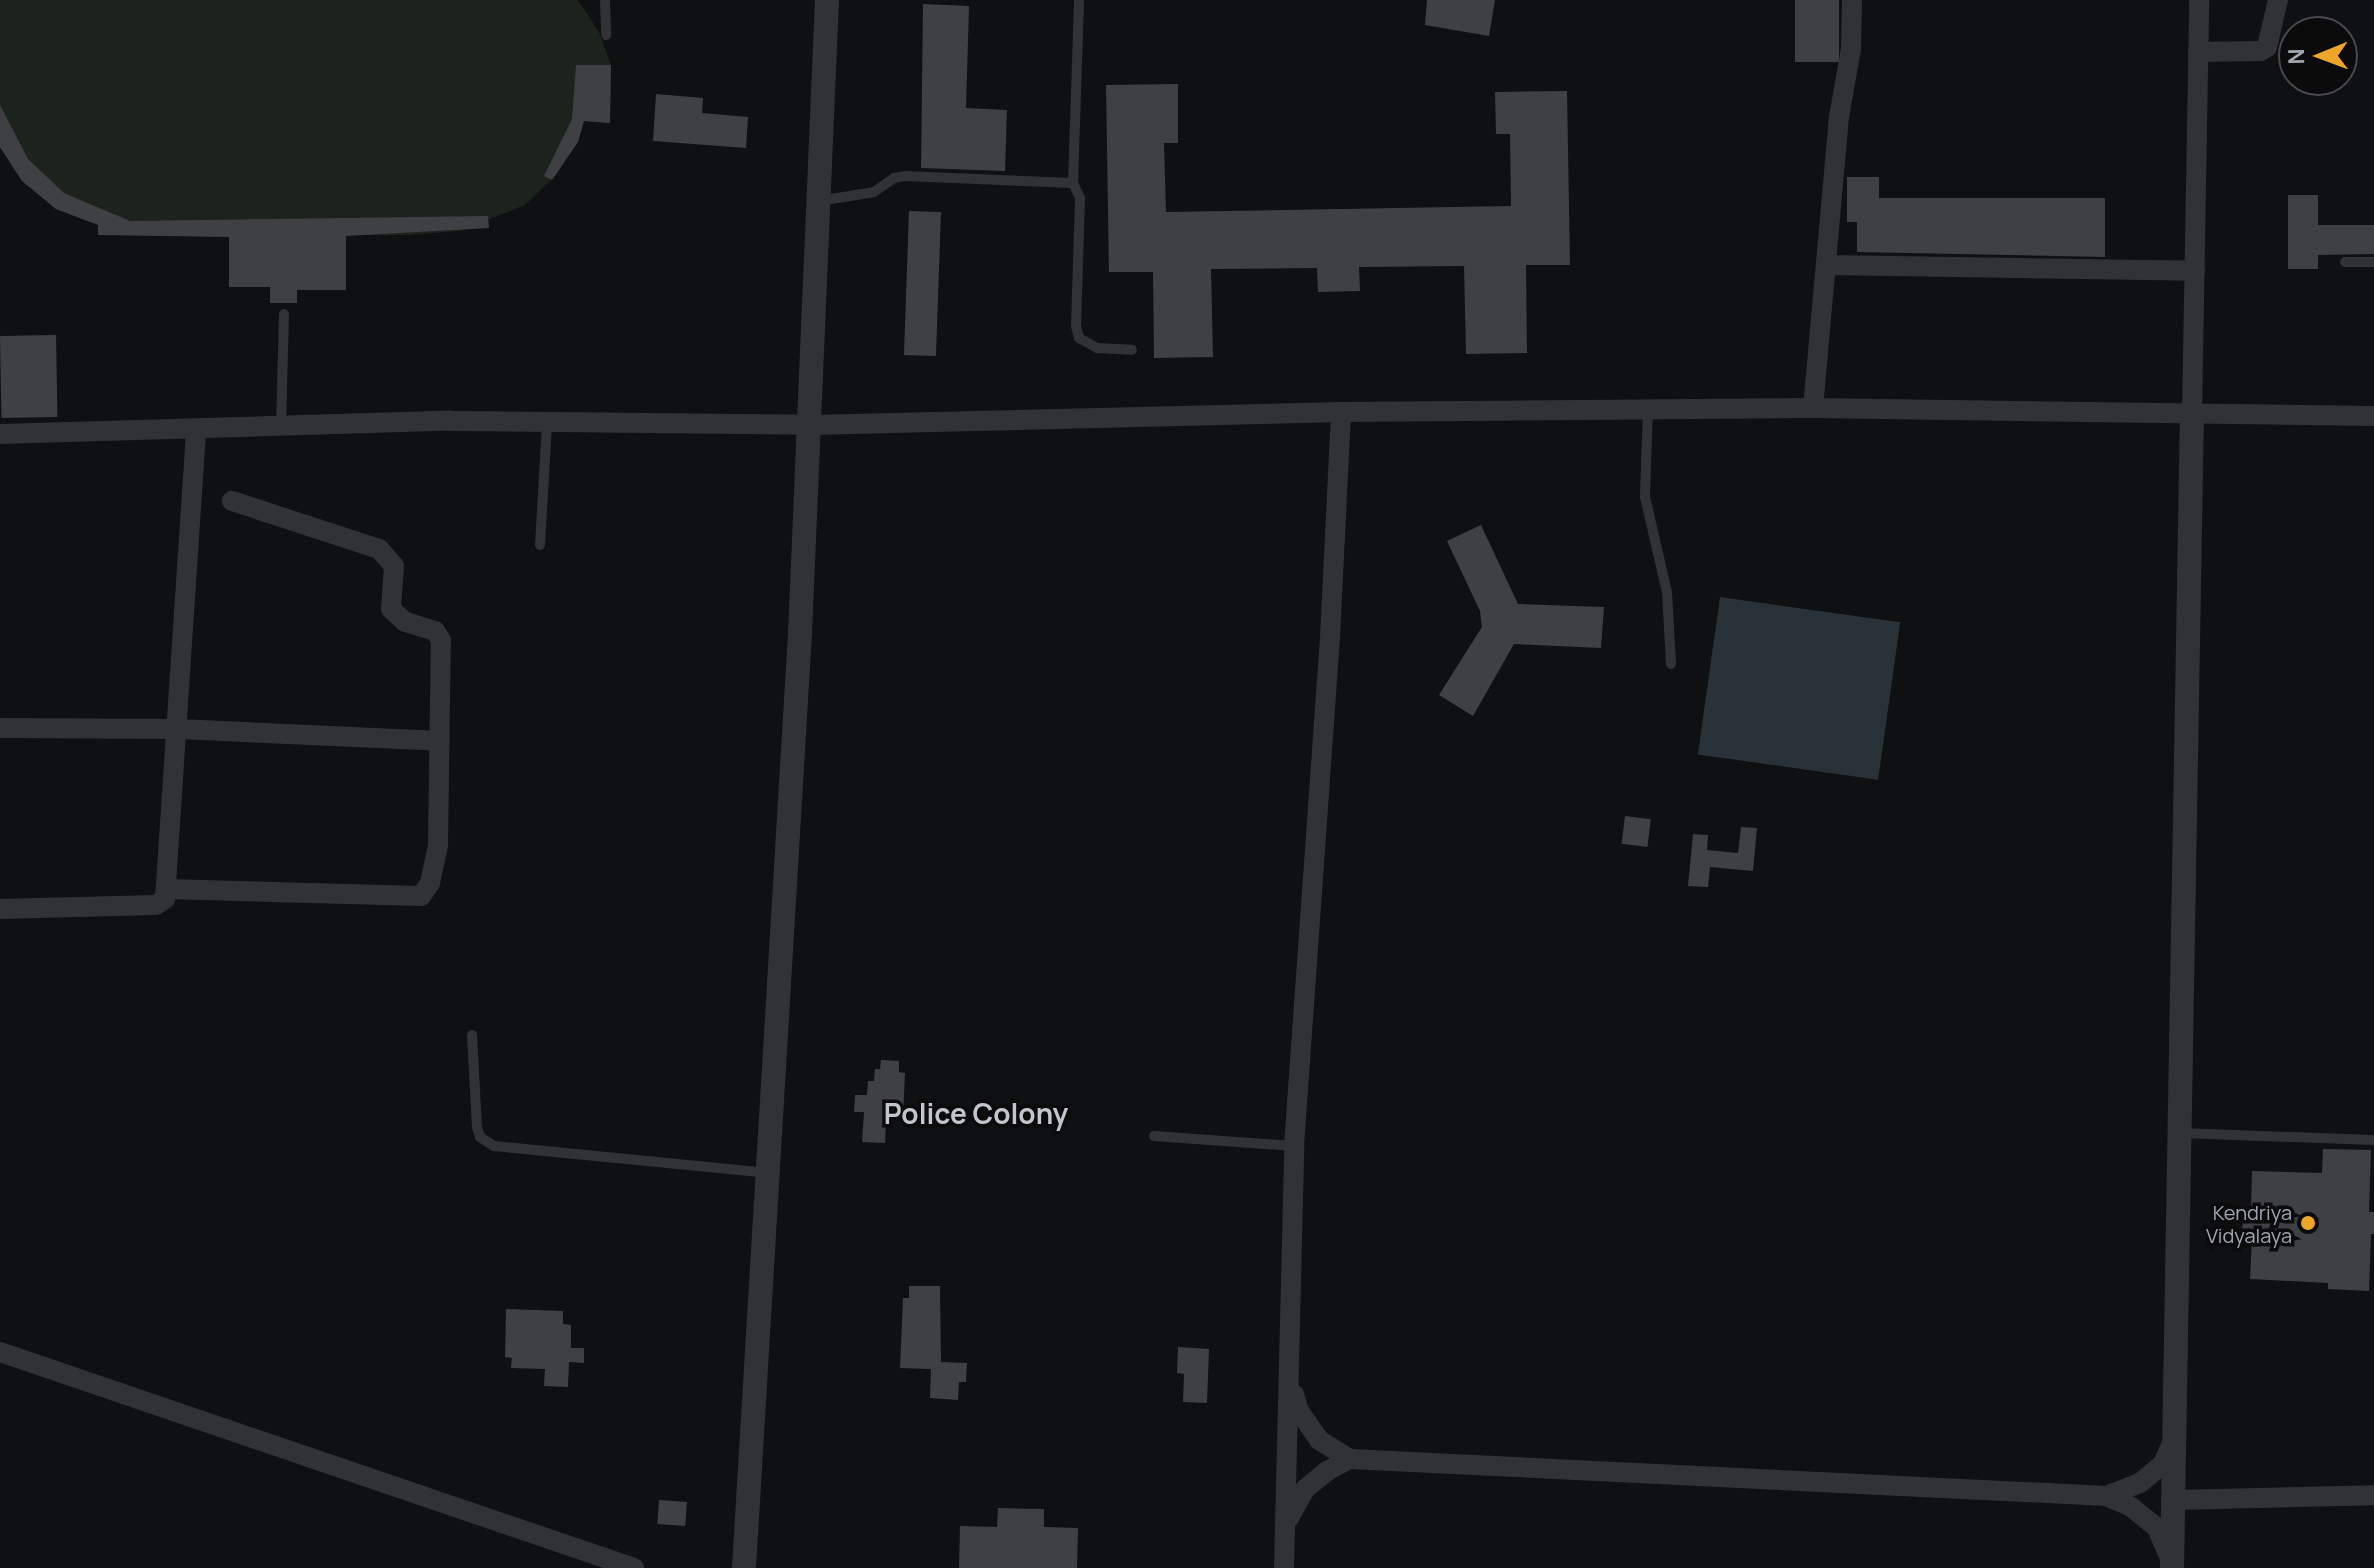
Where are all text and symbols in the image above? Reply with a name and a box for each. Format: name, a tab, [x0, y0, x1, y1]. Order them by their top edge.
north arrow	[2278, 16, 2358, 96]
text: N	[2281, 48, 2311, 65]
district label: Police Colony	[884, 1096, 1068, 1130]
place label: Kendriya Vidyalaya	[2206, 1200, 2292, 1247]
marker: Kendriya Vidyalaya	[2299, 1214, 2317, 1232]

